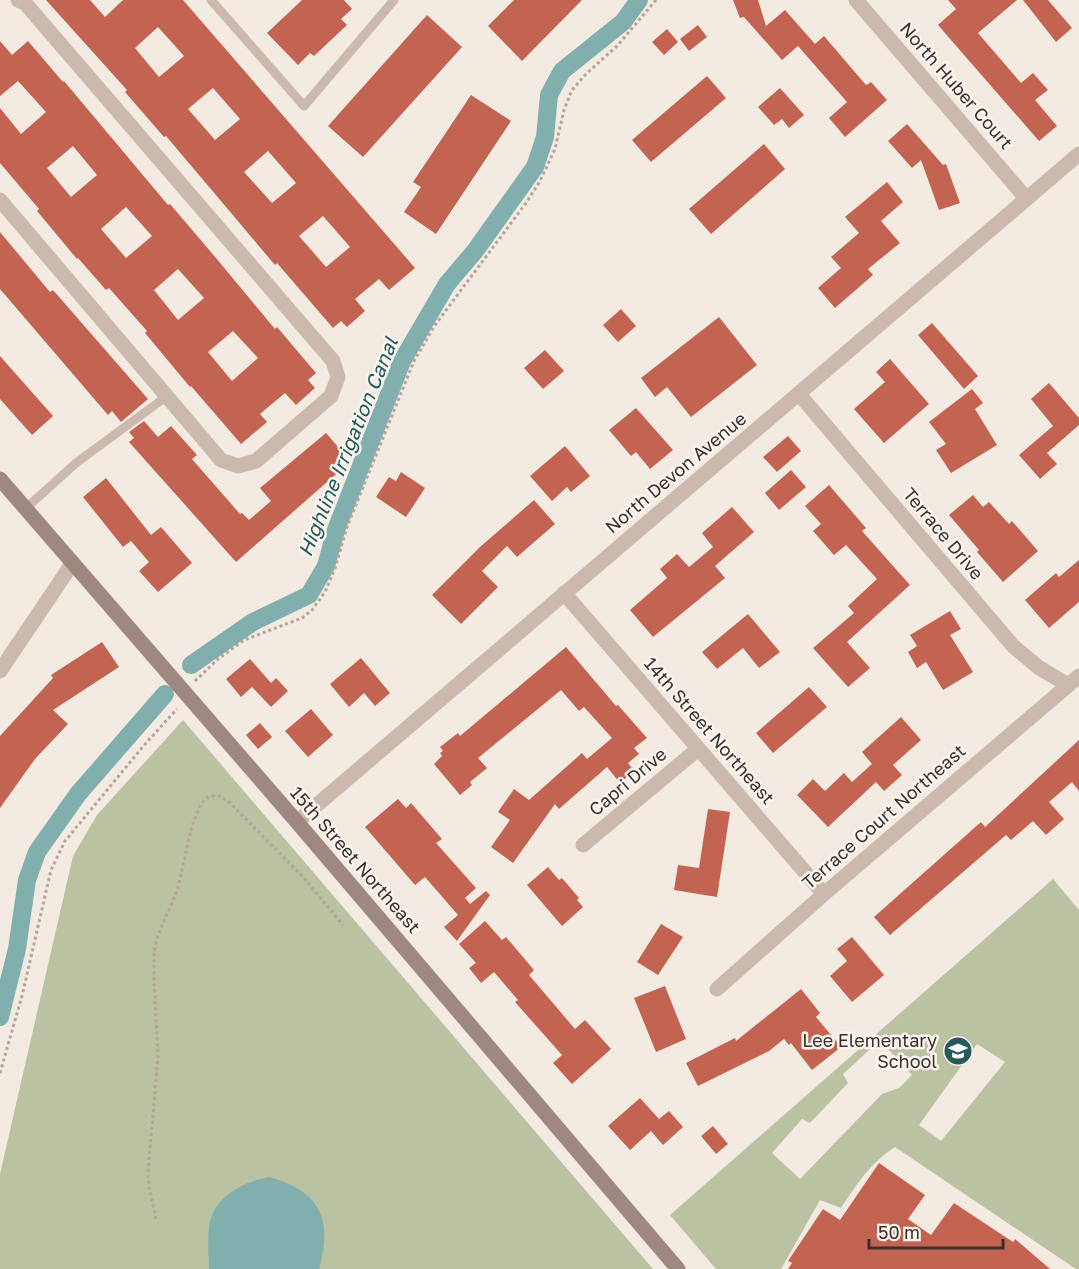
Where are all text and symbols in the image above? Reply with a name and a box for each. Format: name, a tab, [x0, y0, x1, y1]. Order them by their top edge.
street label: North Huber Court	[896, 17, 1018, 153]
water label: Highline Irrigation Canal	[292, 333, 403, 560]
street label: North Devon Avenue	[601, 407, 750, 538]
street label: Terrace Drive	[899, 483, 989, 584]
street label: 14th Street Northeast	[640, 652, 780, 808]
street label: Terrace Court Northeast	[797, 739, 970, 893]
street label: Capri Drive	[584, 742, 671, 820]
street label: 15th Street Northeast	[286, 781, 425, 937]
place label: Lee Elementary School	[802, 1029, 937, 1072]
school or university icon: Lee Elementary School	[942, 1035, 974, 1067]
scale bar	[869, 1212, 1002, 1250]
text: 50 m	[878, 1221, 920, 1243]

